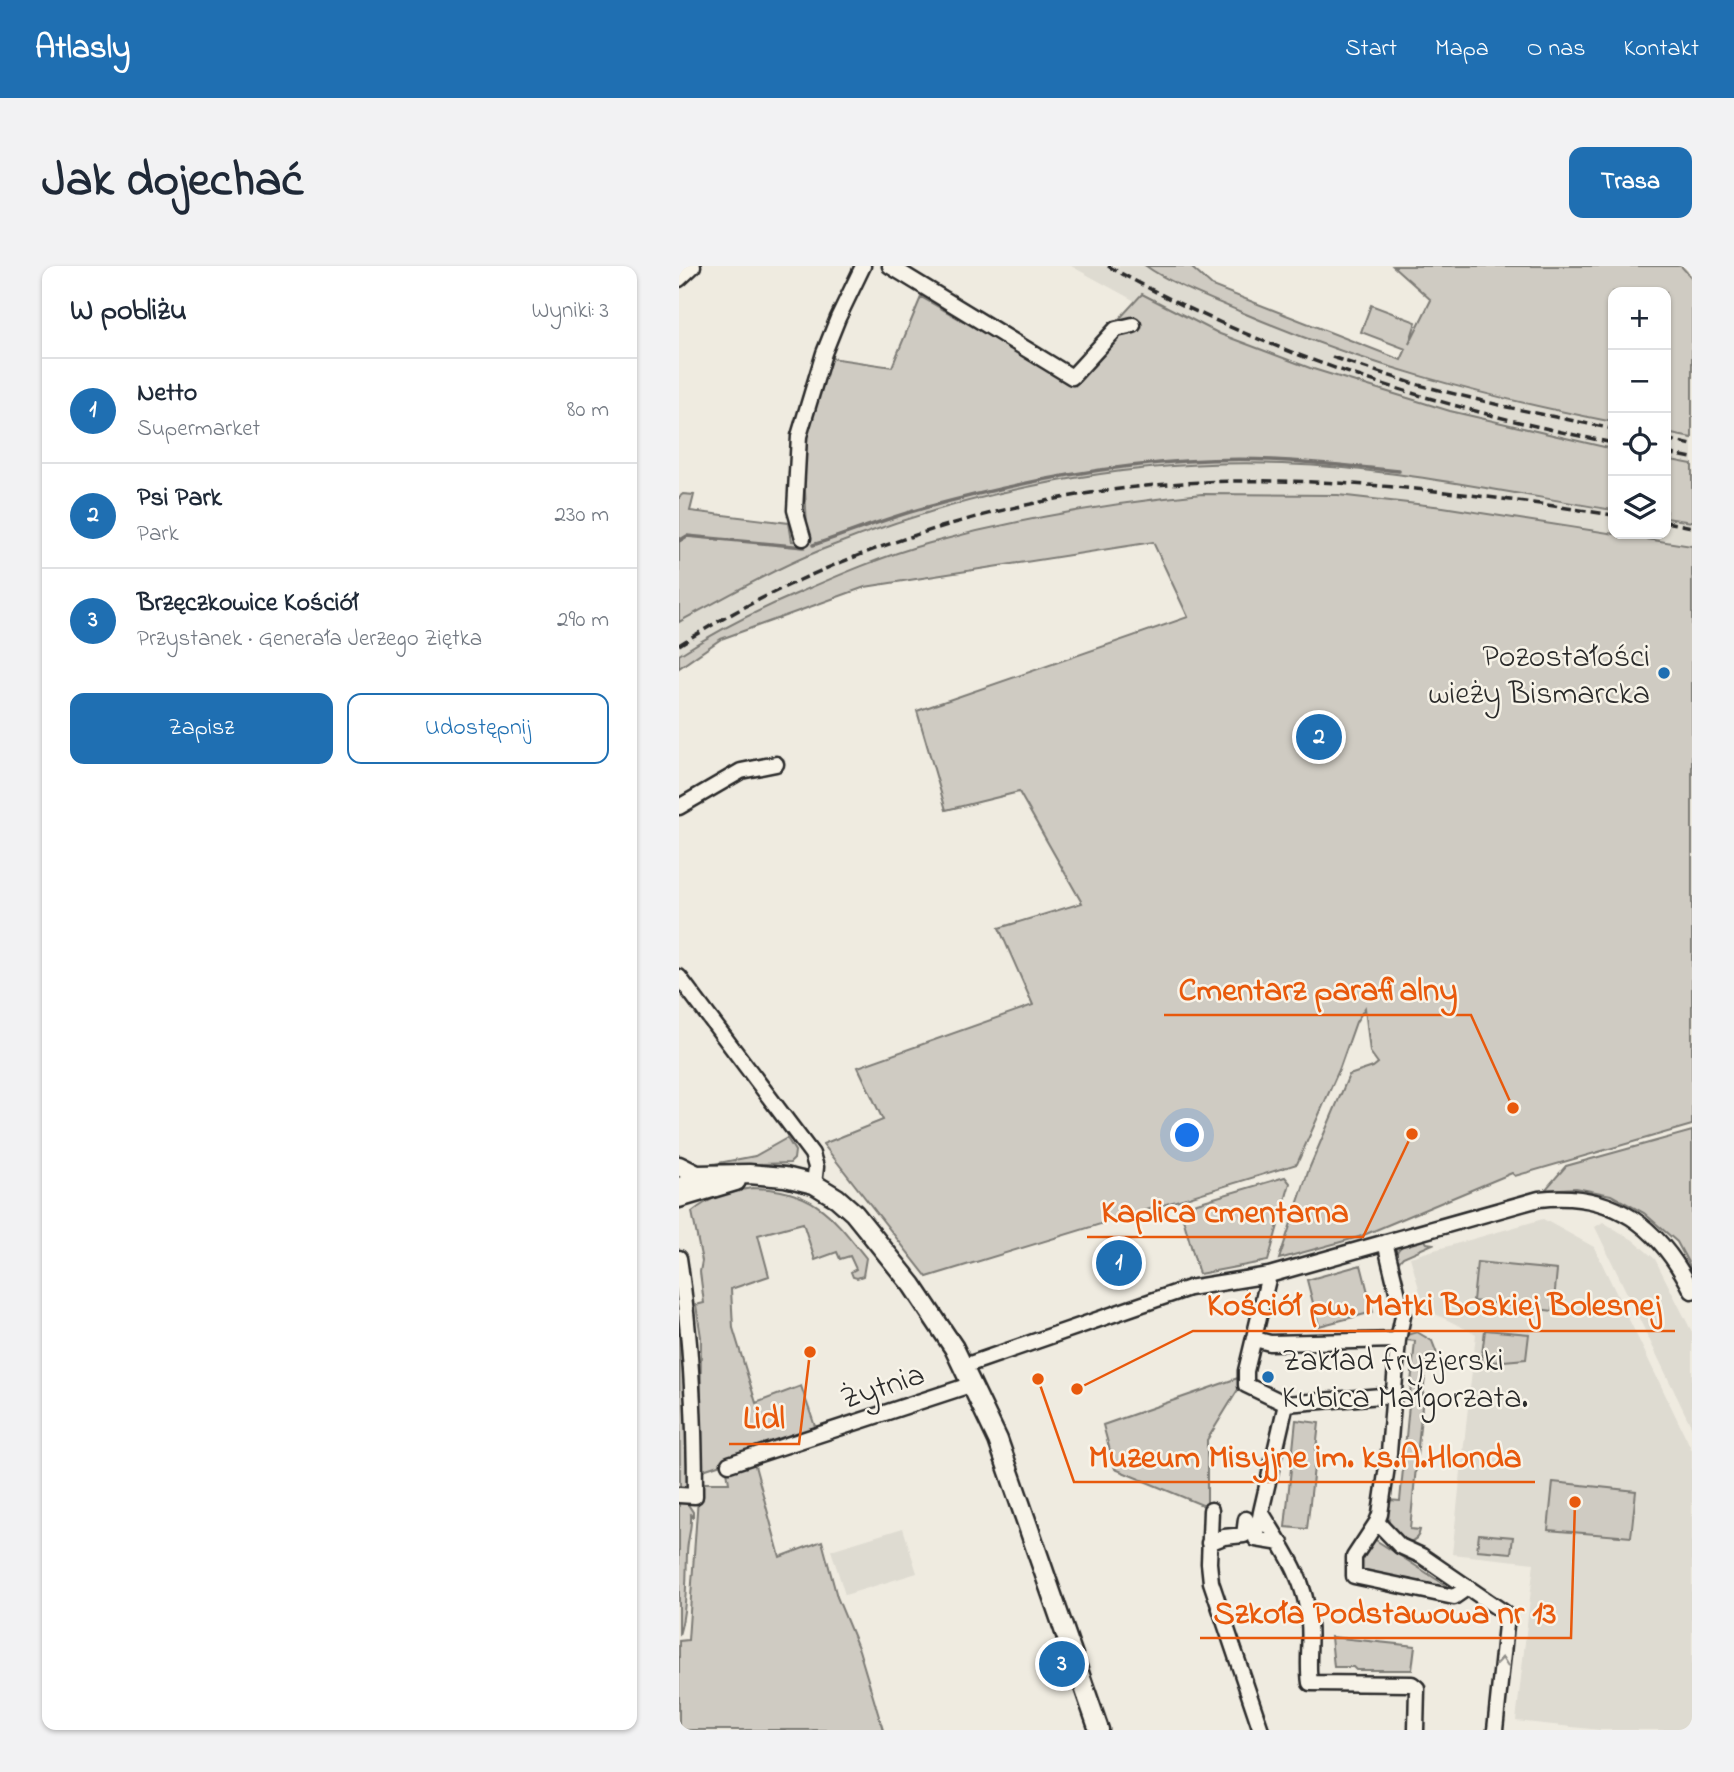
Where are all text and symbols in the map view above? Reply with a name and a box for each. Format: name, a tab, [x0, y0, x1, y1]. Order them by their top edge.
text: Atlasly	[35, 25, 130, 73]
text: Start	[1345, 32, 1397, 67]
text: Mapa	[1435, 32, 1489, 67]
text: O nas	[1527, 32, 1585, 67]
text: Kontakt	[1623, 32, 1699, 67]
text: Jak dojechać	[42, 146, 303, 218]
button: Trasa	[1569, 147, 1692, 218]
map controls	[1608, 287, 1671, 539]
button: +	[1608, 287, 1671, 350]
text: W pobliżu	[70, 290, 187, 334]
text: Wyniki: 3	[531, 295, 609, 328]
button: −	[1608, 350, 1671, 413]
text: Netto	[137, 375, 197, 413]
text: 1	[89, 394, 97, 427]
text: 80 m	[567, 394, 609, 427]
text: Supermarket	[137, 413, 260, 446]
button: locate	[1608, 413, 1671, 476]
button: layers	[1608, 476, 1671, 539]
text: Psi Park	[137, 480, 222, 518]
text: 2	[87, 499, 99, 532]
text: 230 m	[555, 499, 609, 532]
text: Park	[137, 518, 179, 551]
text: Brzęczkowice Kościół	[137, 585, 358, 623]
text: 3	[88, 604, 98, 637]
text: 290 m	[557, 604, 609, 637]
text: Przystanek · Generała Jerzego Ziętka	[137, 623, 482, 656]
place label: Pozostałości wieży Bismarcka	[1429, 635, 1650, 719]
marker: Pozostałości wieży Bismarcka	[1656, 665, 1672, 681]
button: Zapisz	[70, 693, 333, 764]
button: Udostępnij	[347, 693, 609, 764]
pin: 2	[1296, 711, 1342, 763]
callout: Cmentarz parafialny	[1164, 961, 1471, 1015]
text: Cmentarz parafialny	[1178, 968, 1458, 1017]
your location	[1170, 1118, 1204, 1152]
callout: Kaplica cmentarna	[1087, 1183, 1363, 1237]
text: Kaplica cmentarna	[1101, 1190, 1349, 1238]
pin: 1	[1096, 1237, 1142, 1289]
callout: Kościół pw. Matki Boskiej Bolesnej	[1193, 1277, 1675, 1331]
text: Kościół pw. Matki Boskiej Bolesnej	[1207, 1283, 1662, 1331]
place label: Zakład fryzjerski Kubica Małgorzata.	[1282, 1339, 1528, 1423]
street label: Żytnia	[835, 1353, 931, 1424]
marker: Zakład fryzjerski Kubica Małgorzata.	[1260, 1369, 1276, 1385]
callout: Lidl	[729, 1390, 799, 1444]
text: Lidl	[743, 1396, 785, 1444]
callout: Muzeum Misyjne im. ks.A.Hlonda	[1074, 1428, 1535, 1482]
text: Muzeum Misyjne im. ks.A.Hlonda	[1088, 1435, 1522, 1484]
callout: Szkoła Podstawowa nr 13	[1200, 1584, 1571, 1638]
text: Szkoła Podstawowa nr 13	[1214, 1591, 1556, 1639]
pin: 3	[1039, 1638, 1085, 1690]
one-way arrow	[1494, 1656, 1509, 1667]

